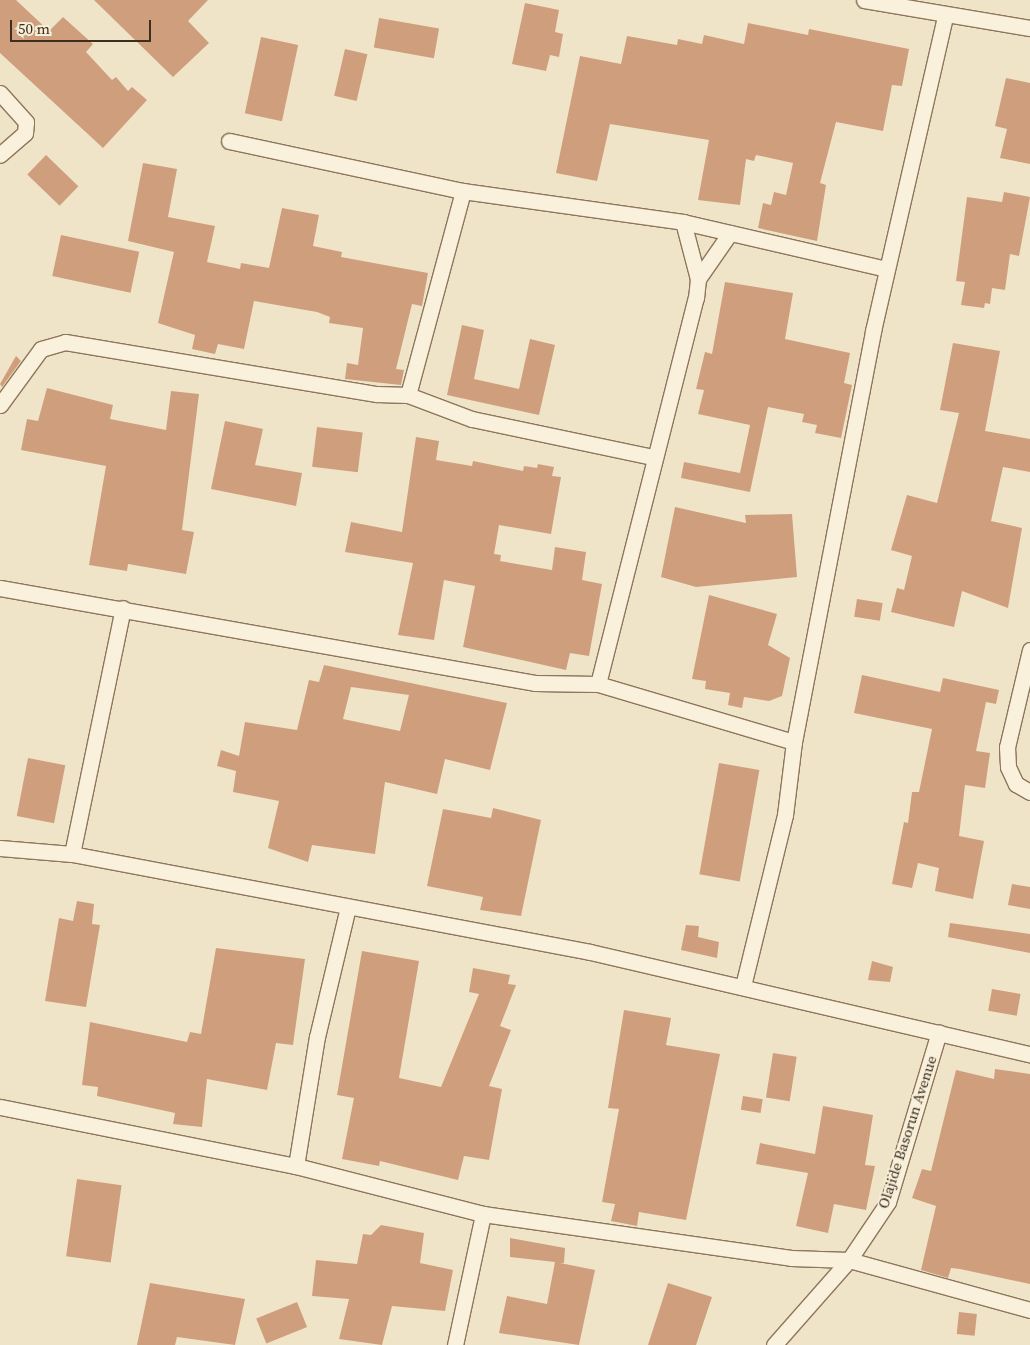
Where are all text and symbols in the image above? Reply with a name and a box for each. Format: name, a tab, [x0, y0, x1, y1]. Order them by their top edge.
scale bar	[12, 10, 154, 42]
text: 50 m	[18, 18, 50, 39]
street label: Olajide Basorun Avenue	[874, 1053, 940, 1211]

